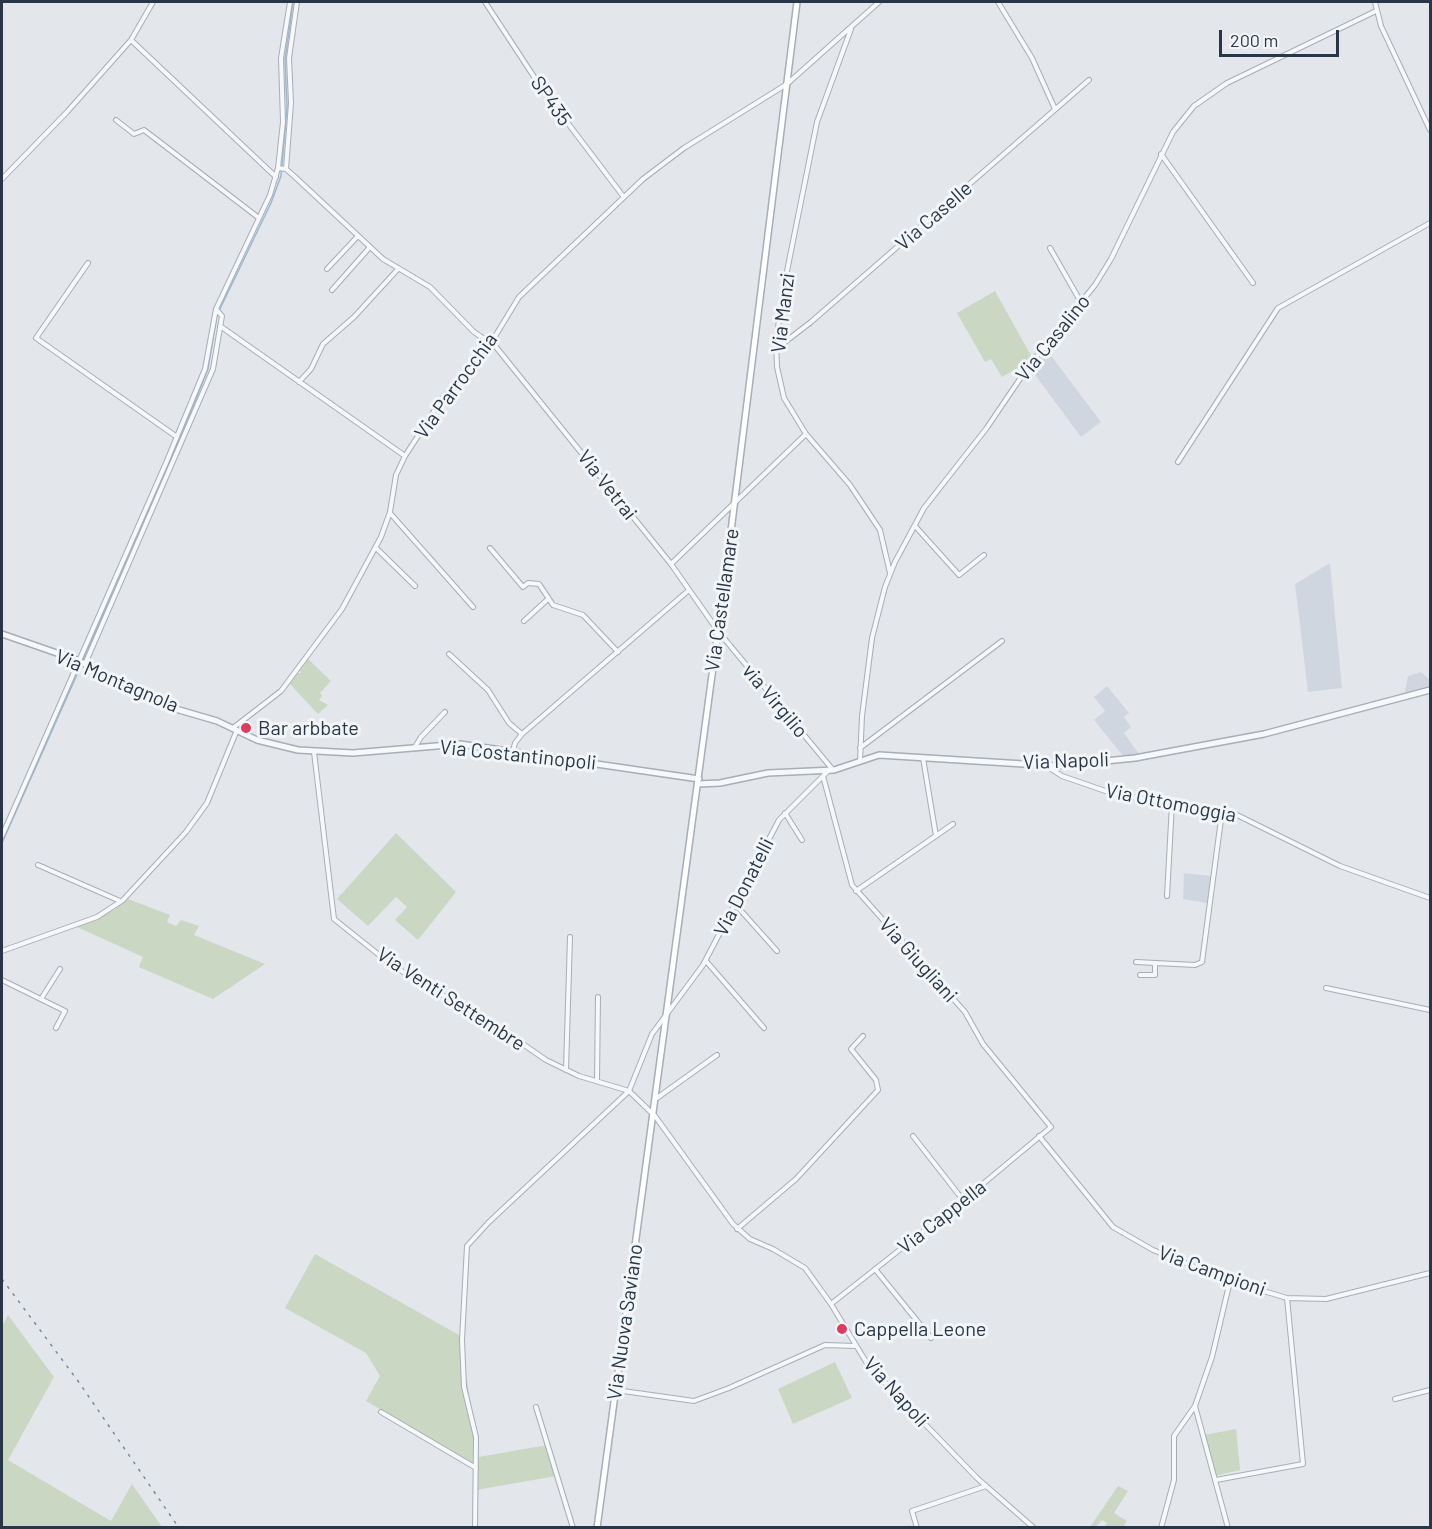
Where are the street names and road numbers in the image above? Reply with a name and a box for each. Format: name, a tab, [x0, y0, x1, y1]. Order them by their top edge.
street label: SP435	[525, 72, 577, 130]
street label: Via Caselle	[891, 176, 977, 256]
street label: Via Manzi	[766, 272, 800, 354]
street label: Via Casalino	[1011, 290, 1095, 386]
street label: Via Parrocchia	[409, 328, 503, 444]
street label: Via Vetrai	[572, 445, 642, 525]
street label: Via Castellamare	[700, 527, 744, 673]
street label: Via Montagnola	[52, 644, 182, 718]
street label: via Virgilio	[737, 659, 813, 743]
street label: Via Costantinopoli	[438, 735, 598, 775]
street label: Via Napoli	[1022, 748, 1110, 774]
street label: Via Ottomoggia	[1104, 779, 1238, 827]
street label: Via Donatelli	[709, 834, 779, 940]
street label: Via Giugliani	[874, 913, 962, 1007]
street label: Via Venti Settembre	[372, 942, 530, 1056]
street label: Via Cappella	[893, 1175, 991, 1259]
street label: Via Campioni	[1155, 1240, 1269, 1302]
street label: Via Nuova Saviano	[602, 1242, 648, 1402]
street label: Via Napoli	[858, 1352, 934, 1432]

